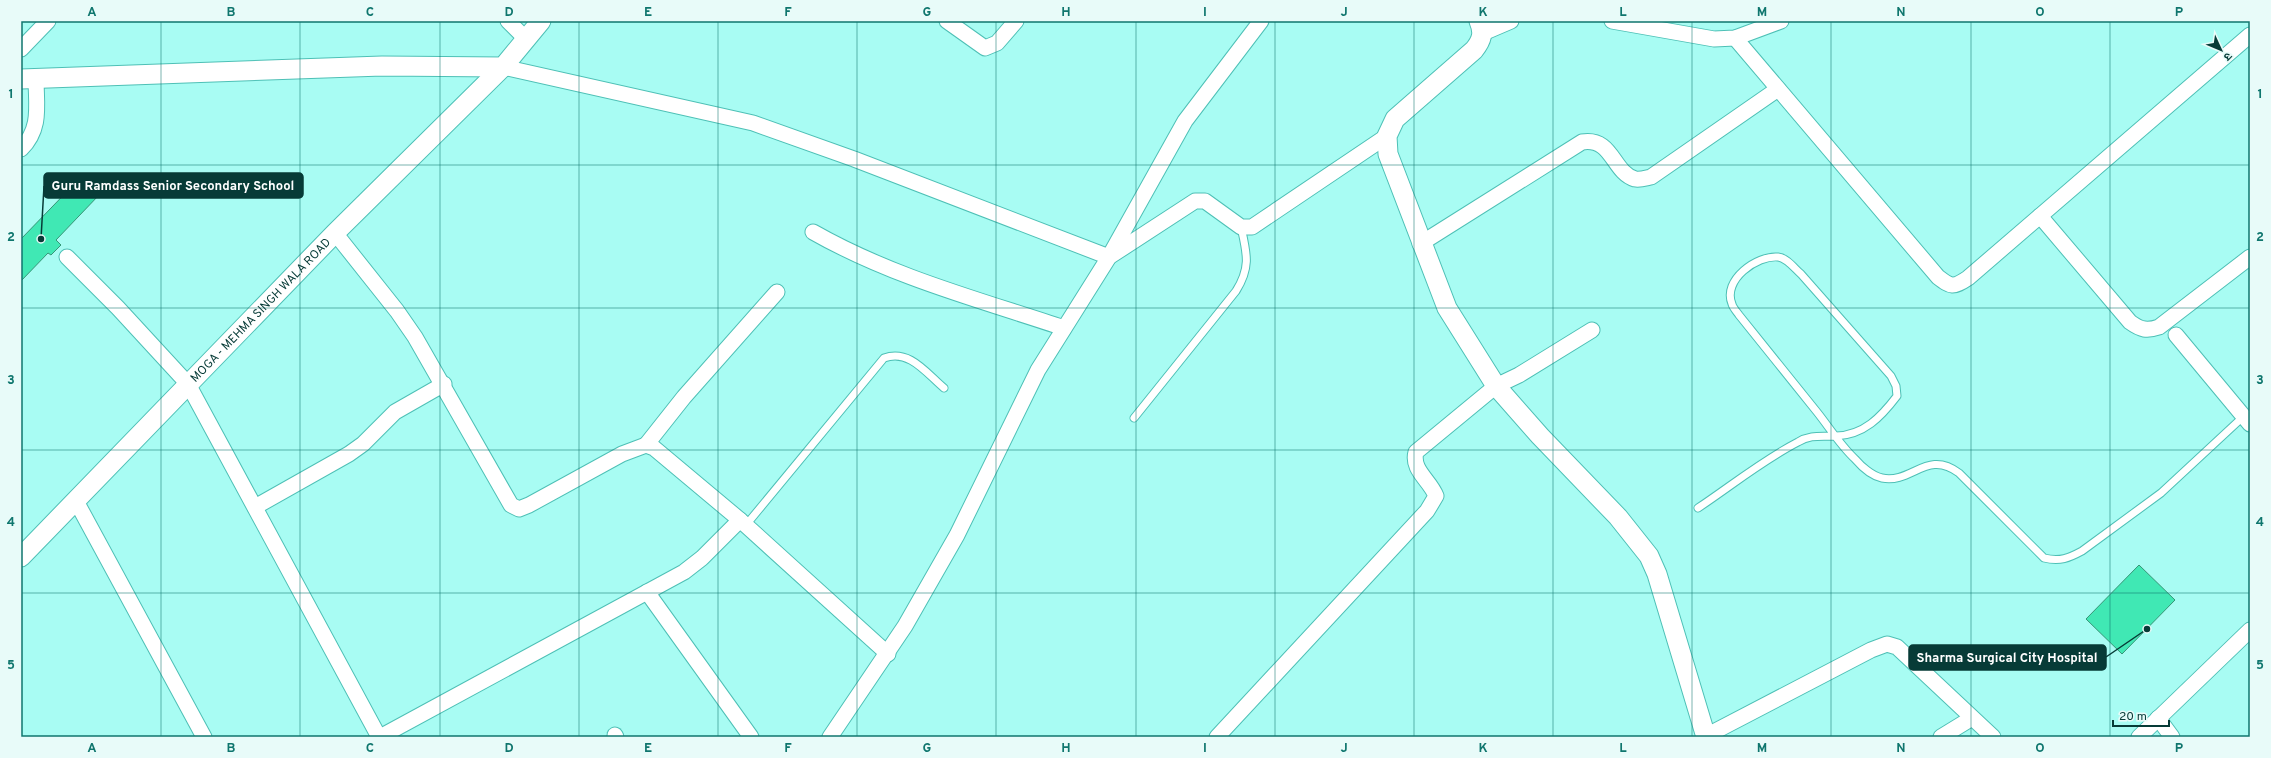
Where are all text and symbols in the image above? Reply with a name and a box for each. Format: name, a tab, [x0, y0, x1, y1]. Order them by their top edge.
text: A	[87, 5, 97, 21]
text: B	[227, 5, 236, 21]
text: C	[366, 5, 374, 21]
text: D	[504, 5, 514, 21]
text: E	[644, 5, 652, 21]
text: F	[784, 5, 792, 21]
text: G	[923, 5, 932, 21]
text: H	[1061, 5, 1071, 21]
text: I	[1203, 5, 1207, 21]
text: J	[1340, 5, 1348, 21]
text: K	[1478, 5, 1488, 21]
text: L	[1619, 5, 1627, 21]
text: M	[1757, 5, 1767, 21]
text: N	[1896, 5, 1906, 21]
text: O	[2035, 5, 2045, 21]
text: P	[2175, 5, 2184, 21]
north arrow	[2201, 30, 2241, 70]
text: उ	[2220, 49, 2235, 64]
text: 1	[8, 87, 14, 103]
text: 1	[2257, 87, 2263, 103]
callout: Guru Ramdass Senior Secondary School	[44, 173, 303, 198]
text: Guru Ramdass Senior Secondary School	[52, 179, 294, 195]
text: 2	[7, 230, 15, 246]
text: 2	[2256, 230, 2264, 246]
street label: MOGA - MEHMA SINGH WALA ROAD	[187, 235, 335, 386]
text: 3	[7, 373, 15, 389]
text: 3	[2256, 373, 2264, 389]
text: 4	[7, 515, 15, 531]
text: 4	[2256, 515, 2264, 531]
callout: Sharma Surgical City Hospital	[1909, 645, 2106, 670]
text: Sharma Surgical City Hospital	[1916, 651, 2098, 667]
text: 5	[7, 658, 15, 674]
text: 5	[2256, 658, 2264, 674]
scale bar	[2113, 702, 2169, 728]
text: 20 m	[2119, 709, 2147, 725]
text: A	[87, 741, 97, 757]
text: B	[227, 741, 236, 757]
text: C	[366, 741, 374, 757]
text: D	[504, 741, 514, 757]
text: E	[644, 741, 652, 757]
text: F	[784, 741, 792, 757]
text: G	[923, 741, 932, 757]
text: H	[1061, 741, 1071, 757]
text: I	[1203, 741, 1207, 757]
text: J	[1340, 741, 1348, 757]
text: K	[1478, 741, 1488, 757]
text: L	[1619, 741, 1627, 757]
text: M	[1757, 741, 1767, 757]
text: N	[1896, 741, 1906, 757]
text: O	[2035, 741, 2045, 757]
text: P	[2175, 741, 2184, 757]

